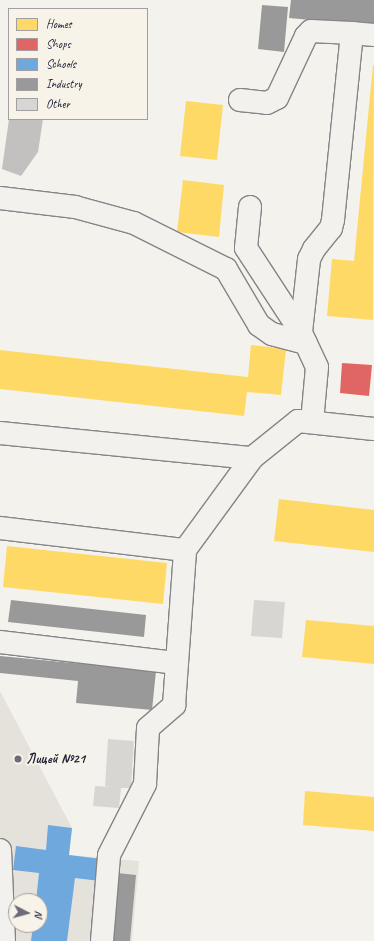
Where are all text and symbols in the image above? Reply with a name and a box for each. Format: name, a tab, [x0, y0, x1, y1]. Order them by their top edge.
legend	[8, 8, 148, 120]
text: Homes	[46, 16, 72, 32]
text: Shops	[46, 36, 71, 52]
text: Schools	[46, 56, 76, 72]
text: Industry	[46, 76, 82, 92]
text: Other	[46, 96, 70, 112]
place label: Лицей №21	[26, 751, 85, 767]
marker: Лицей №21	[13, 754, 23, 764]
north arrow	[8, 893, 48, 933]
text: N	[32, 910, 46, 918]

